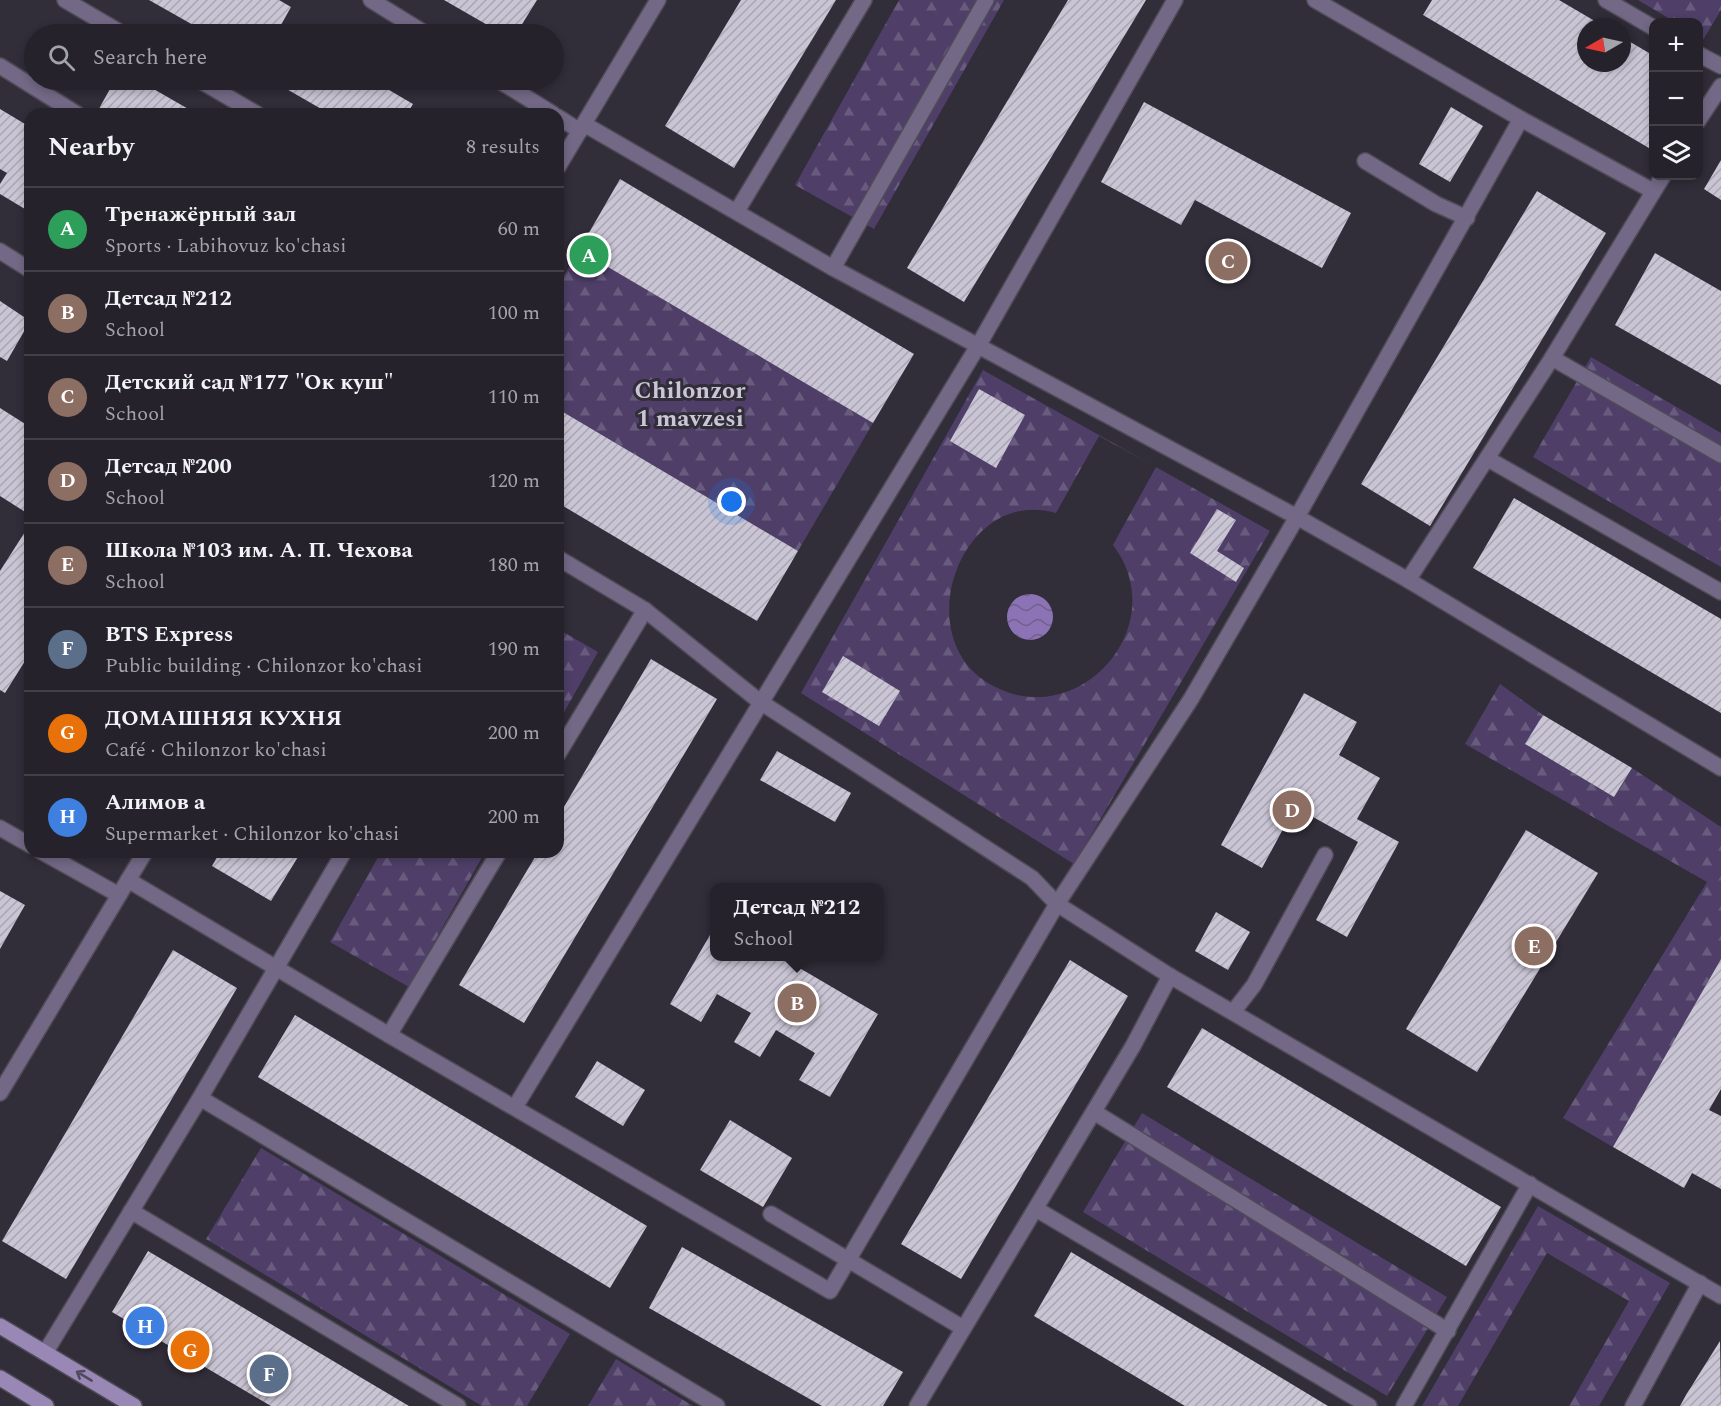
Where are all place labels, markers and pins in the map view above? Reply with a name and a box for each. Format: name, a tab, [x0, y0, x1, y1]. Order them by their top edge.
pin: A	[570, 232, 608, 278]
pin: C	[1208, 238, 1248, 284]
pin: D	[1272, 788, 1312, 832]
pin: E	[1514, 924, 1553, 968]
pin: B	[778, 980, 816, 1026]
pin: H	[126, 1304, 164, 1348]
pin: G	[170, 1328, 210, 1372]
pin: F	[250, 1352, 288, 1396]

